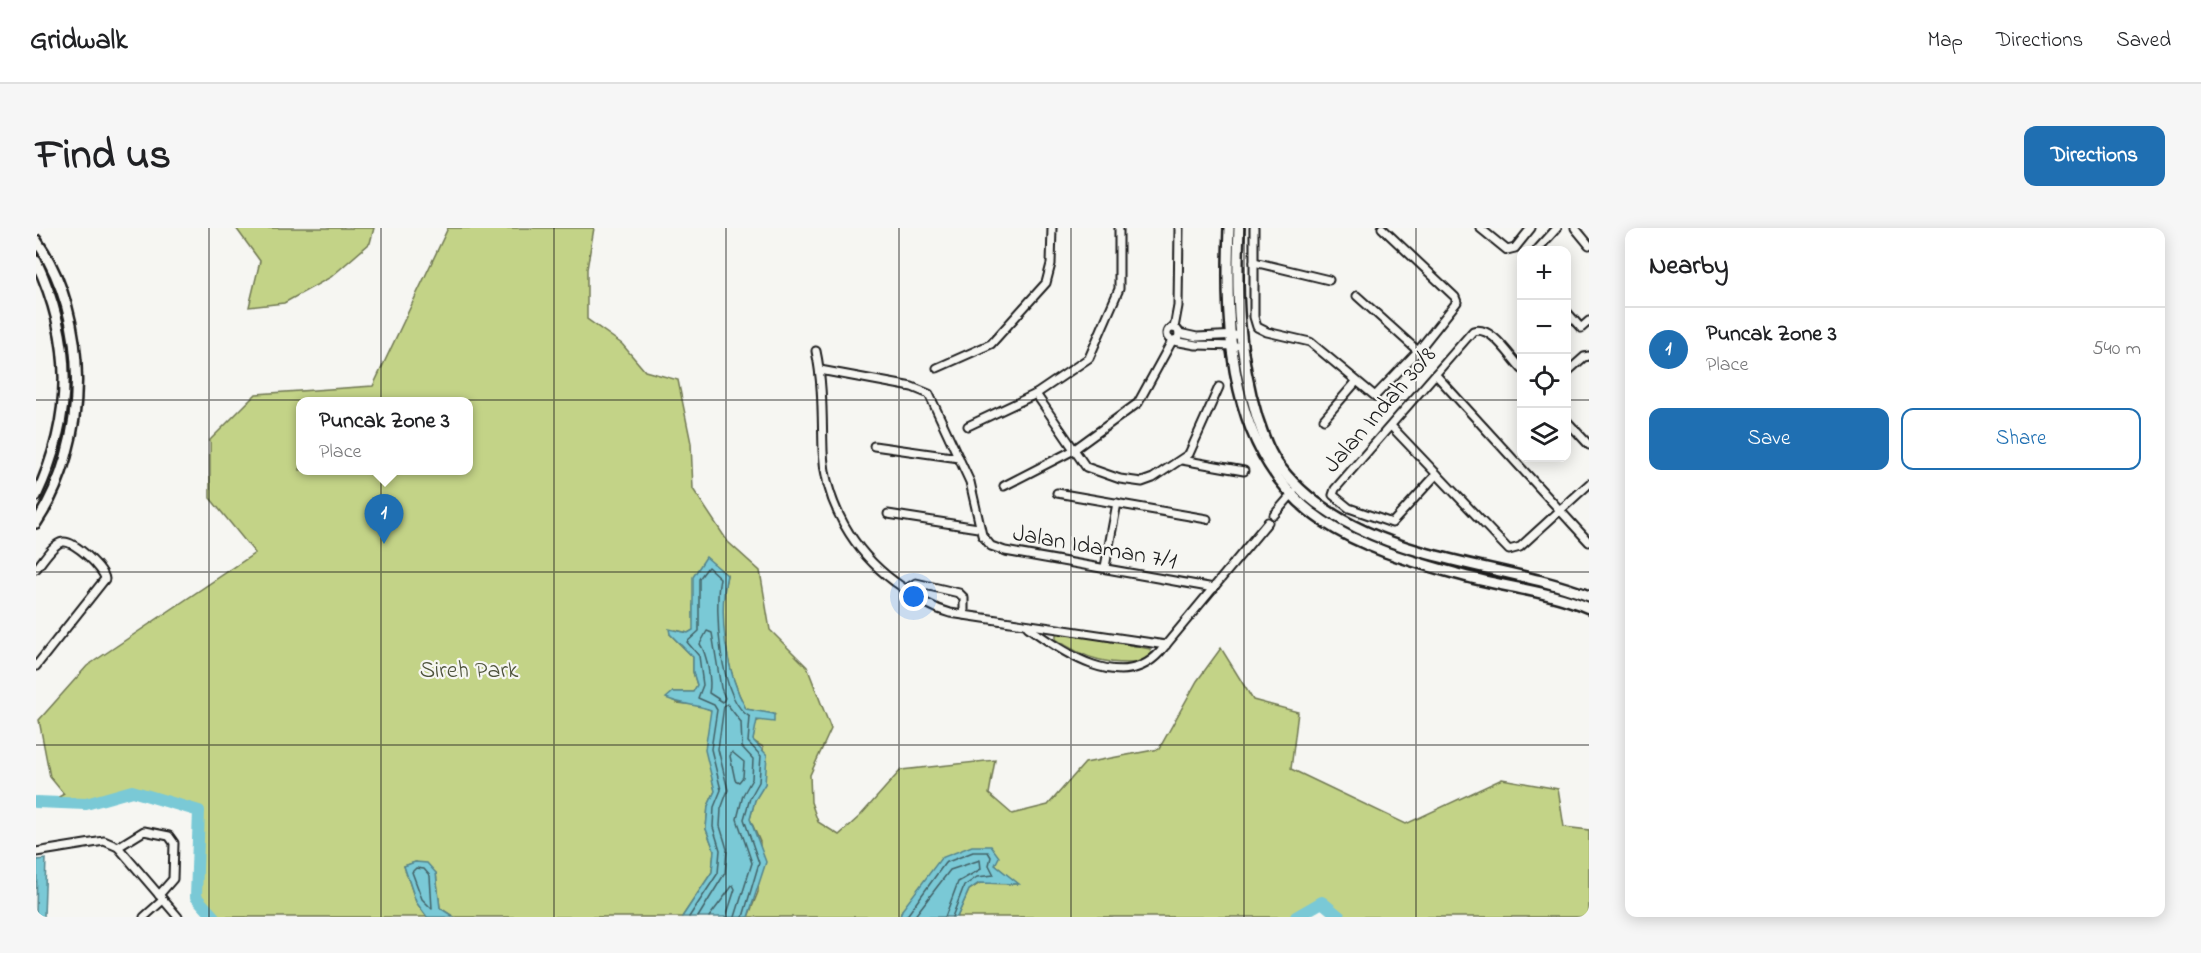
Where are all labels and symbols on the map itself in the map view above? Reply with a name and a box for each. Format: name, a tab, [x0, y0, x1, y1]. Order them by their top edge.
street label: Jalan Indah 30/8	[1316, 340, 1446, 482]
pin: 1	[364, 494, 404, 544]
street label: Jalan Idaman 7/1	[1010, 517, 1180, 580]
your location	[899, 582, 928, 611]
park label: Sireh Park	[420, 654, 519, 689]

